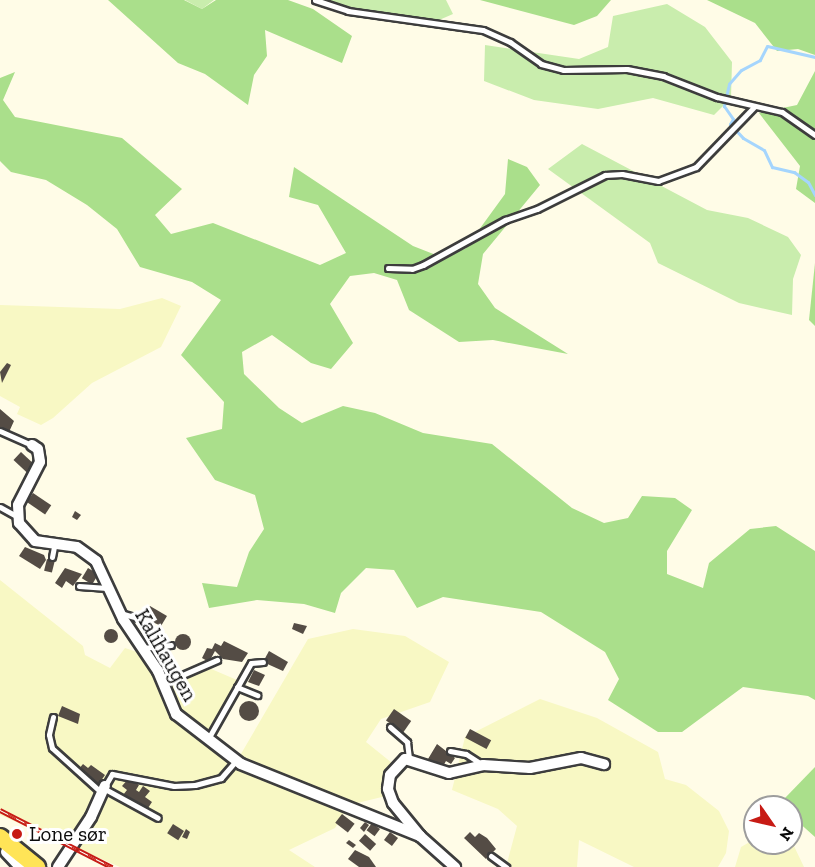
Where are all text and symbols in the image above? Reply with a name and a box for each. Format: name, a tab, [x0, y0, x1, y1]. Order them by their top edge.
street label: Kalihaugen	[130, 604, 202, 706]
north arrow	[743, 795, 803, 855]
place label: Lone sør	[29, 821, 107, 847]
text: N	[775, 824, 798, 845]
marker: Lone sør	[10, 827, 24, 841]

